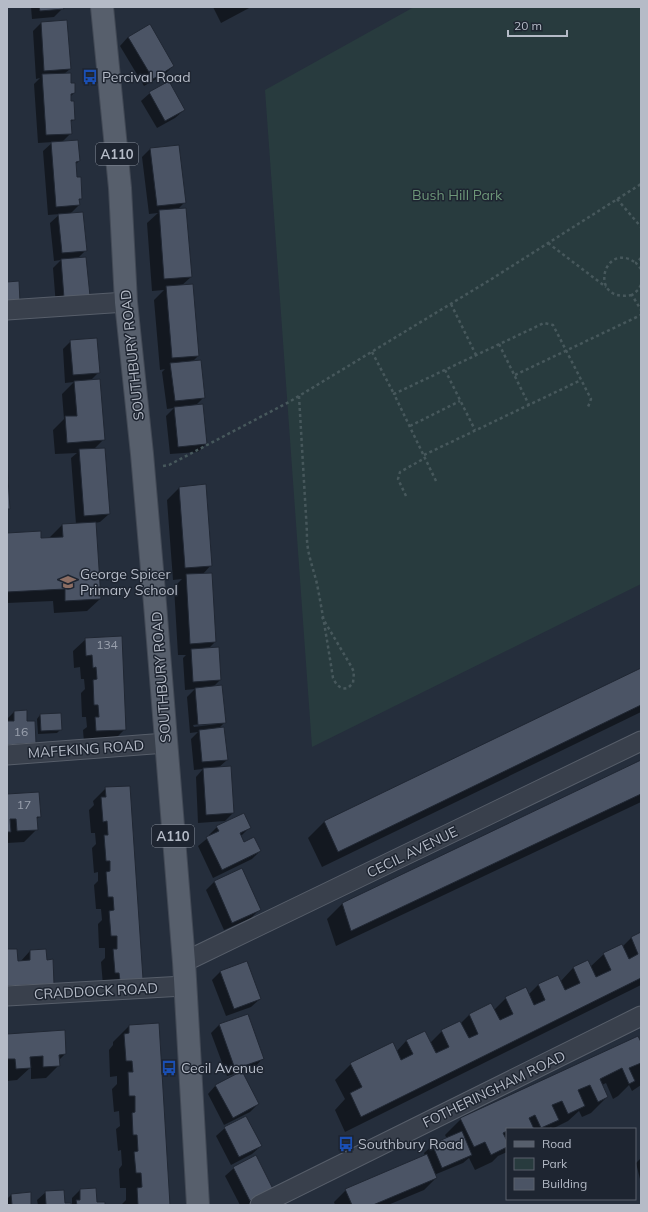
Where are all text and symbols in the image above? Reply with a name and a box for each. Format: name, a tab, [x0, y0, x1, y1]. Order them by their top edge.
scale bar	[508, 12, 567, 38]
text: 20 m	[514, 18, 542, 33]
bus stop icon: Percival Road	[81, 68, 99, 86]
place label: Percival Road	[102, 68, 191, 86]
road number: A110	[96, 143, 138, 165]
park label: Bush Hill Park	[412, 186, 503, 204]
street label: SOUTHBURY ROAD	[116, 289, 148, 421]
place label: George Spicer Primary School	[80, 565, 178, 599]
school or university icon: George Spicer Primary School	[59, 573, 77, 591]
street label: SOUTHBURY ROAD	[147, 611, 175, 743]
house number: 134	[96, 637, 118, 652]
house number: 16	[14, 724, 28, 739]
street label: MAFEKING ROAD	[27, 736, 145, 762]
house number: 17	[17, 797, 31, 812]
street label: CECIL AVENUE	[364, 822, 460, 882]
road number: A110	[152, 825, 194, 847]
street label: CRADDOCK ROAD	[33, 979, 159, 1003]
street label: FOTHERINGHAM ROAD	[420, 1047, 568, 1131]
bus stop icon: Cecil Avenue	[160, 1059, 178, 1077]
place label: Cecil Avenue	[181, 1059, 264, 1077]
legend	[506, 1128, 636, 1200]
bus stop icon: Southbury Road	[337, 1135, 355, 1153]
place label: Southbury Road	[358, 1135, 463, 1153]
text: Road	[542, 1136, 571, 1151]
text: Park	[542, 1156, 568, 1171]
text: Building	[542, 1176, 587, 1191]

